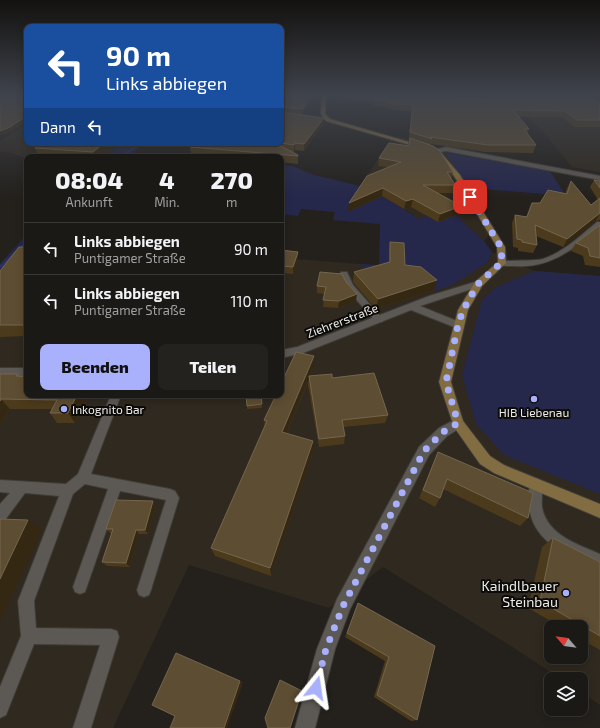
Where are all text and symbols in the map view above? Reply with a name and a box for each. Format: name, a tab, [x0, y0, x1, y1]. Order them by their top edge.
text: 90 m	[106, 38, 171, 72]
icon: left	[40, 40, 92, 92]
text: Links abbiegen	[106, 72, 227, 94]
icon: left	[84, 116, 106, 138]
text: Dann	[40, 118, 76, 136]
text: 08:04	[55, 165, 123, 194]
text: 4	[159, 165, 175, 194]
text: 270	[210, 165, 253, 194]
pin	[453, 180, 487, 214]
icon: arrive	[459, 186, 481, 208]
text: Ankunft	[66, 194, 113, 210]
text: Min.	[154, 194, 179, 210]
text: m	[226, 194, 237, 210]
text: Links abbiegen	[74, 232, 180, 250]
icon: left	[40, 238, 62, 260]
text: 90 m	[234, 240, 268, 258]
text: Puntigamer Straße	[74, 250, 186, 266]
text: Links abbiegen	[74, 284, 180, 302]
icon: left	[40, 290, 62, 312]
text: 110 m	[231, 292, 268, 310]
street label: Ziehrerstraße	[304, 300, 380, 340]
text: Puntigamer Straße	[74, 302, 186, 318]
button: Beenden	[40, 344, 150, 390]
button: Teilen	[158, 344, 268, 390]
marker: HIB Liebenau	[529, 394, 539, 404]
place label: Inkognito Bar	[72, 402, 145, 416]
marker: Inkognito Bar	[59, 404, 69, 414]
place label: HIB Liebenau	[499, 405, 569, 419]
place label: Kaindlbauer Steinbau	[481, 577, 558, 610]
marker: Kaindlbauer Steinbau	[561, 588, 571, 598]
north arrow	[544, 620, 588, 664]
map controls	[544, 620, 588, 716]
position arrow	[295, 667, 337, 709]
button: layers	[544, 672, 588, 716]

